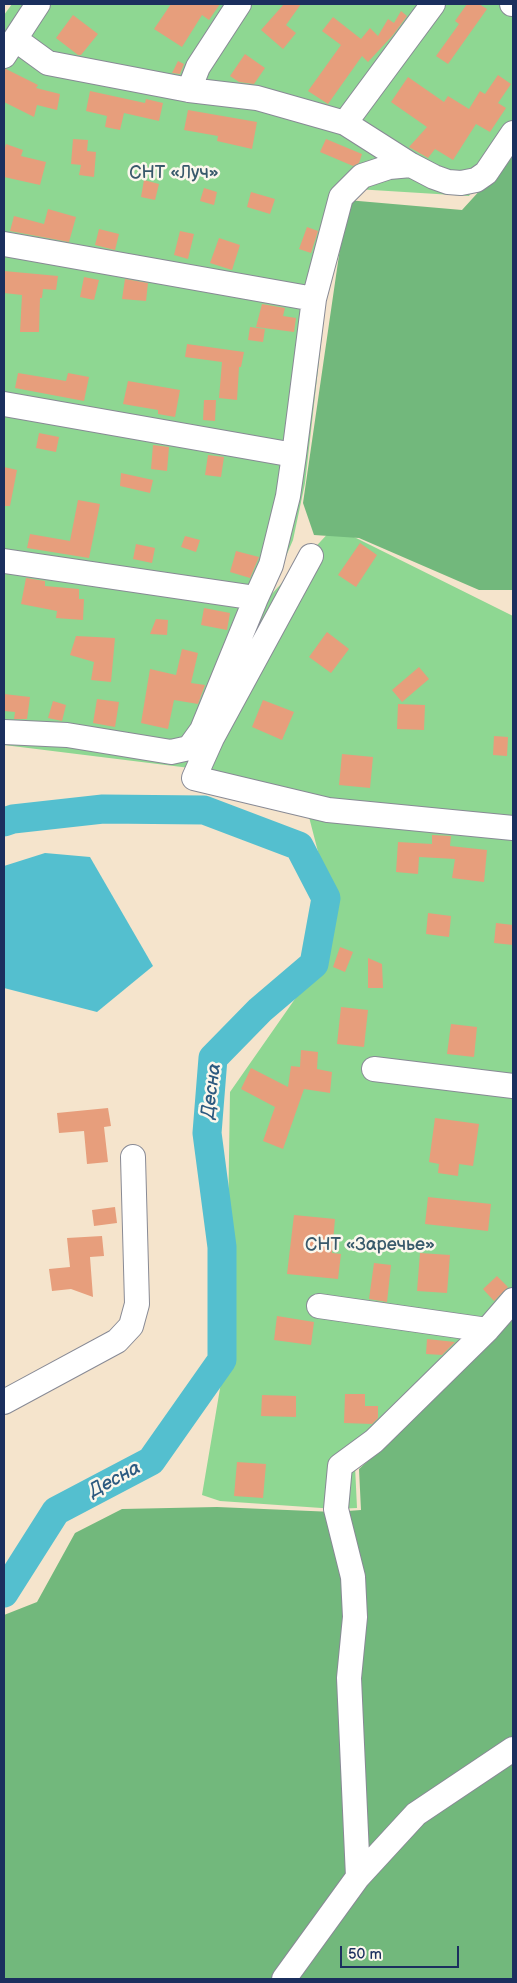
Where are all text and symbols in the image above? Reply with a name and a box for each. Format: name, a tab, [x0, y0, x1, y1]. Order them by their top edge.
park label: СНТ «Луч»	[129, 162, 219, 184]
water label: Десна	[197, 1062, 227, 1120]
park label: СНТ «Заречье»	[305, 1234, 435, 1256]
water label: Десна	[85, 1457, 145, 1503]
scale bar	[342, 1936, 461, 1968]
text: 50 m	[348, 1945, 382, 1964]

